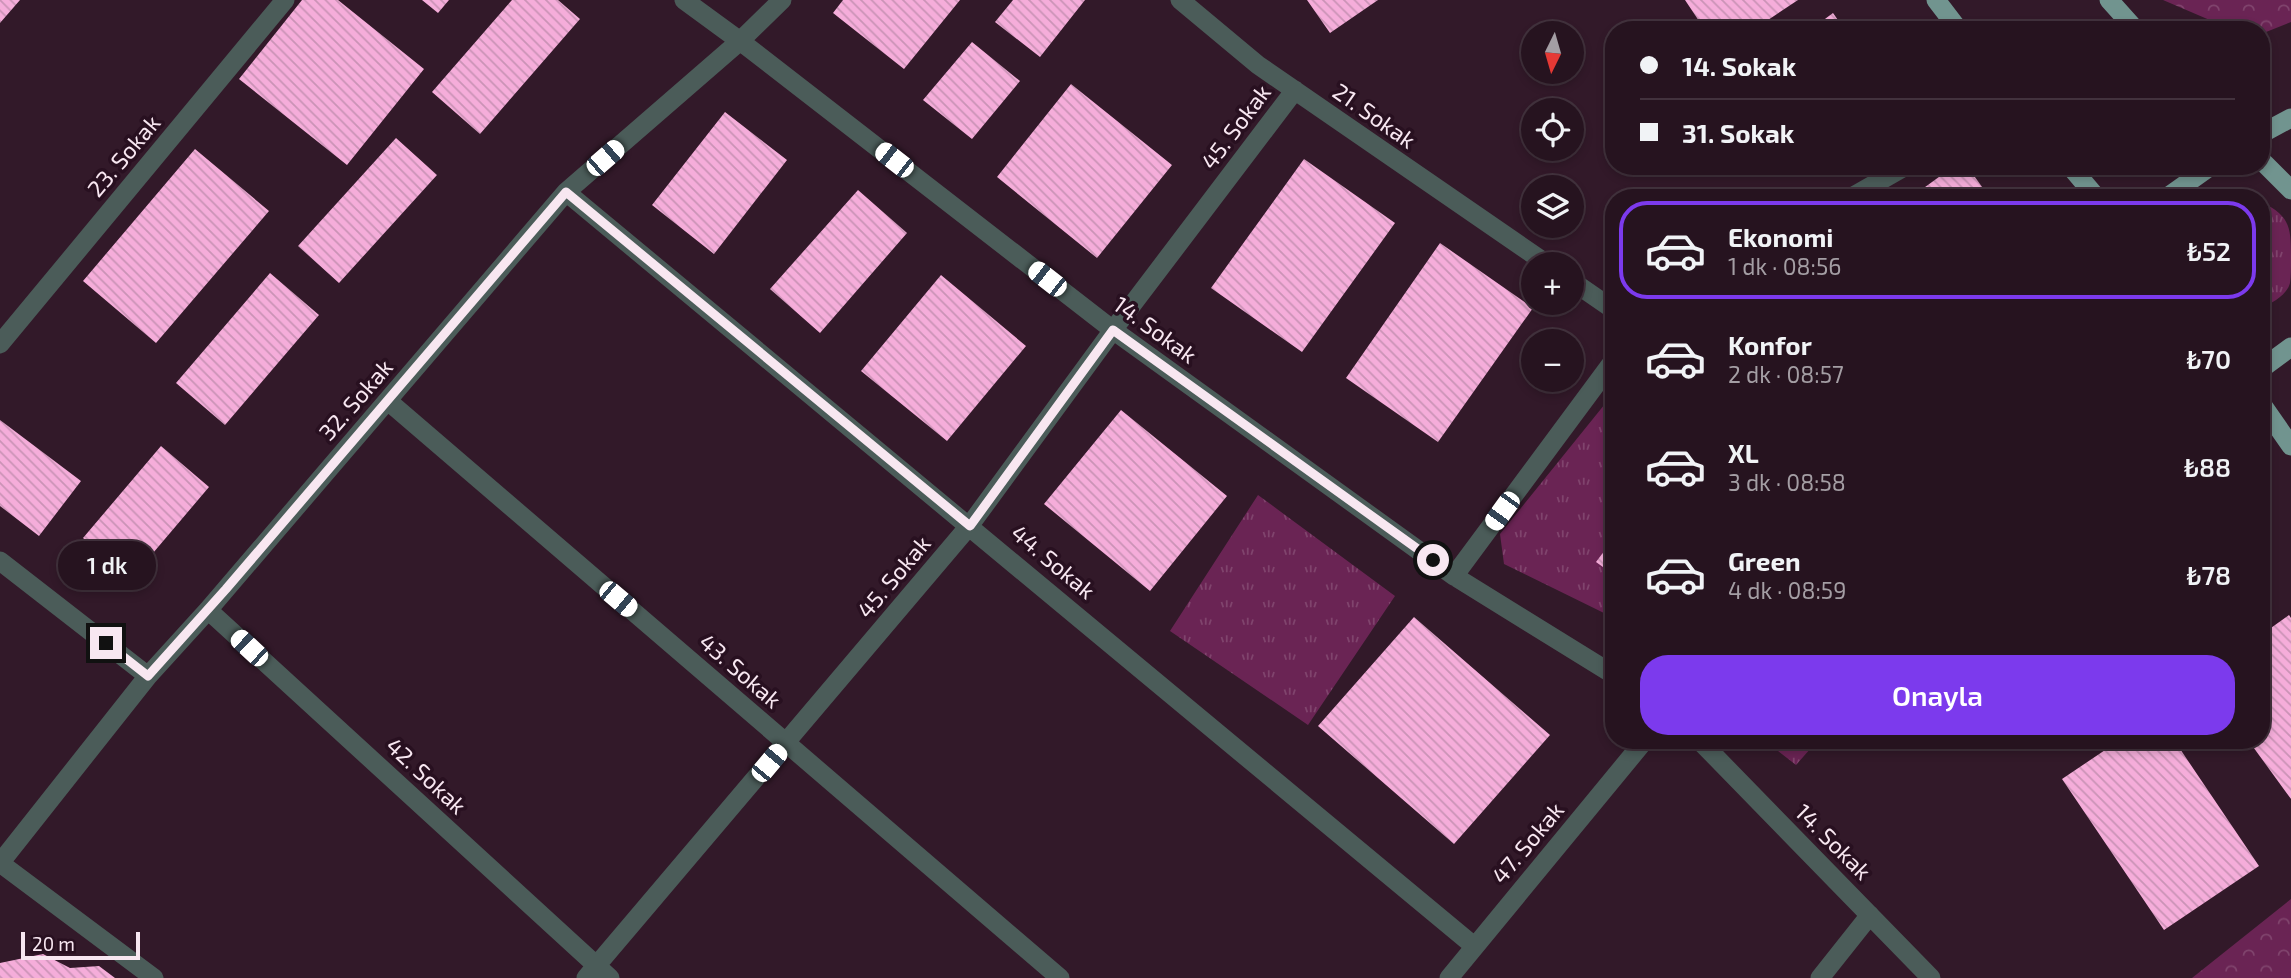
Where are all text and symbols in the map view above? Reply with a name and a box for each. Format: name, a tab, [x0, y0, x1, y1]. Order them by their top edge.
north arrow	[1521, 21, 1584, 84]
map controls	[1521, 21, 1584, 392]
text: 14. Sokak	[1682, 50, 1796, 81]
street label: 21. Sokak	[1328, 77, 1422, 154]
street label: 45. Sokak	[1194, 78, 1276, 174]
button: locate	[1521, 98, 1584, 161]
street label: 23. Sokak	[81, 109, 166, 202]
text: 31. Sokak	[1682, 117, 1794, 148]
car	[583, 136, 628, 180]
car	[871, 139, 918, 181]
button: layers	[1521, 175, 1584, 238]
icon: car	[1644, 219, 1707, 282]
text: Ekonomi	[1728, 221, 1834, 252]
text: ₺52	[2187, 235, 2231, 266]
button: +	[1521, 252, 1584, 315]
text: 1 dk · 08:56	[1728, 252, 1841, 280]
car	[1024, 258, 1071, 300]
street label: 14. Sokak	[1109, 290, 1203, 369]
icon: car	[1644, 327, 1707, 390]
button: −	[1521, 329, 1584, 392]
text: Konfor	[1728, 329, 1812, 360]
text: ₺70	[2186, 343, 2231, 374]
street label: 32. Sokak	[312, 353, 398, 446]
text: 2 dk · 08:57	[1728, 360, 1844, 388]
icon: car	[1644, 435, 1707, 498]
text: XL	[1728, 437, 1759, 468]
text: ₺88	[2184, 451, 2231, 482]
text: 3 dk · 08:58	[1728, 468, 1846, 496]
car	[1482, 488, 1523, 534]
street label: 44. Sokak	[1006, 518, 1101, 605]
street label: 45. Sokak	[851, 529, 936, 623]
callout: 1 dk	[57, 542, 155, 590]
icon: car	[1644, 543, 1707, 606]
route start	[1417, 544, 1449, 576]
text: Green	[1728, 545, 1801, 576]
text: 1 dk	[87, 551, 127, 579]
text: ₺78	[2187, 559, 2231, 590]
text: 4 dk · 08:59	[1728, 576, 1846, 604]
car	[596, 577, 641, 621]
car	[227, 626, 272, 670]
route end	[90, 627, 122, 659]
street label: 43. Sokak	[694, 627, 788, 714]
button: Onayla	[1640, 655, 2235, 735]
street label: 42. Sokak	[381, 731, 473, 820]
car	[748, 740, 791, 786]
street label: 47. Sokak	[1485, 796, 1569, 889]
street label: 14. Sokak	[1790, 798, 1878, 885]
scale bar	[21, 929, 140, 961]
text: 20 m	[32, 932, 75, 955]

